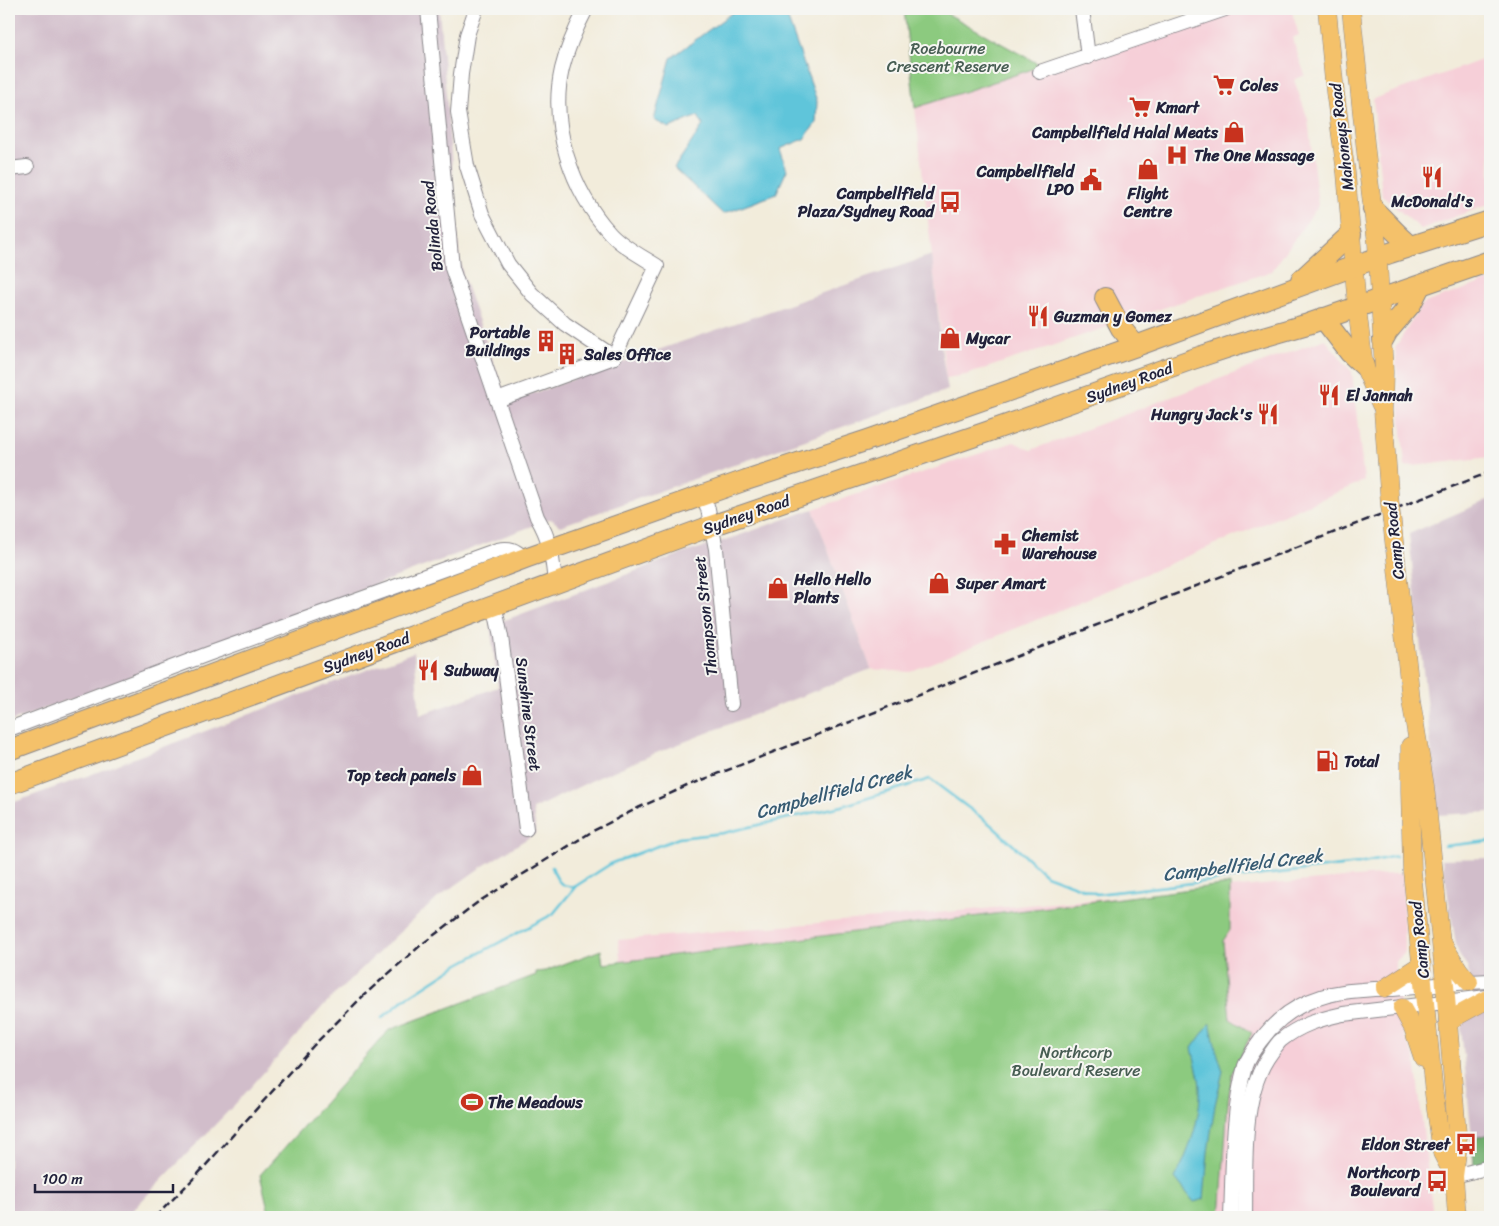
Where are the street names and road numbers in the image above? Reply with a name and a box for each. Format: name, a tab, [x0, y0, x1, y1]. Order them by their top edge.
street label: Mahoneys Road	[1320, 80, 1362, 192]
street label: Bolinda Road	[413, 178, 452, 273]
street label: Sydney Road	[1082, 353, 1178, 412]
street label: Sydney Road	[699, 486, 795, 543]
street label: Camp Road	[1376, 499, 1413, 581]
street label: Thompson Street	[685, 555, 726, 677]
street label: Sydney Road	[319, 623, 415, 682]
street label: Sunshine Street	[507, 655, 550, 773]
street label: Camp Road	[1401, 898, 1438, 980]

